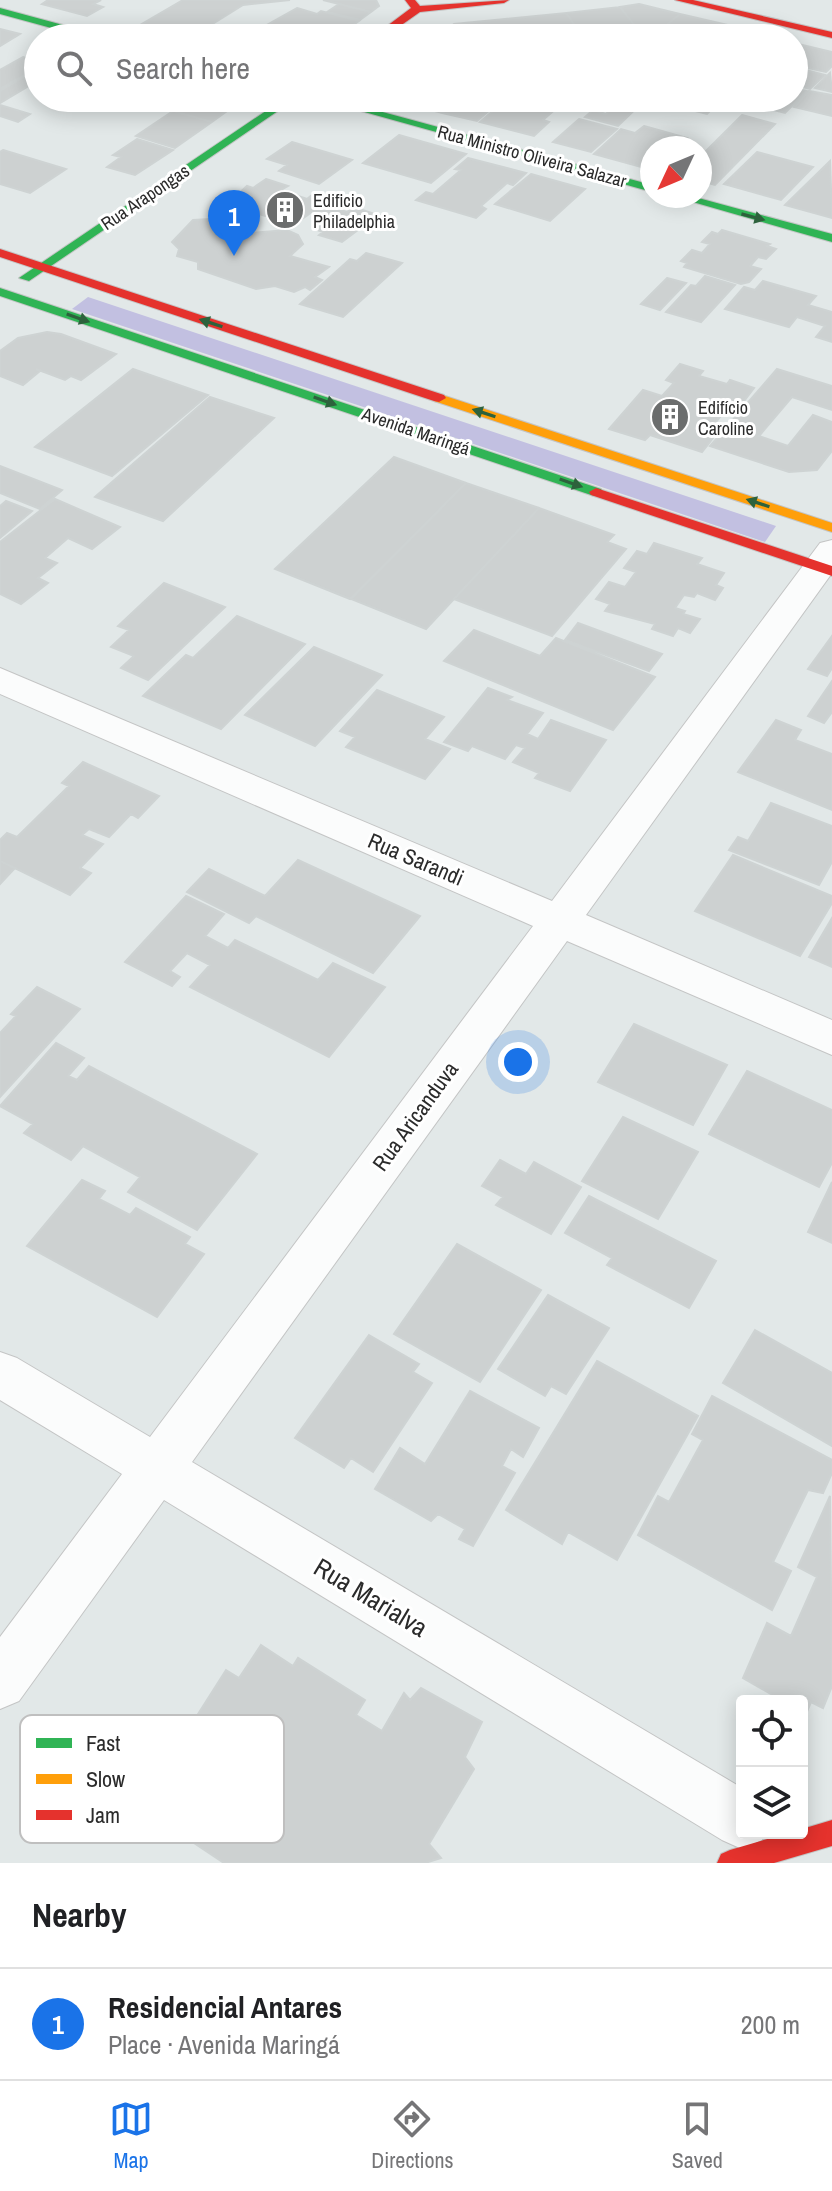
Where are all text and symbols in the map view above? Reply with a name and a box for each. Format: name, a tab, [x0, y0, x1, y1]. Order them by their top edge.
search box	[24, 24, 808, 112]
icon: search	[52, 46, 96, 90]
text: Search here	[116, 48, 250, 88]
street label: Rua Ministro Oliveira Salazar	[435, 119, 629, 193]
north arrow	[640, 136, 712, 208]
street label: Rua Arapongas	[96, 158, 194, 236]
place label: Edificio Philadelphia	[313, 188, 395, 234]
building icon: Edificio Philadelphia	[264, 189, 306, 231]
pin: 1	[208, 190, 260, 256]
one-way arrow	[741, 211, 766, 223]
one-way arrow	[67, 313, 91, 325]
one-way arrow	[199, 316, 223, 329]
one-way arrow	[313, 395, 337, 407]
place label: Edifício Caroline	[698, 395, 754, 441]
building icon: Edifício Caroline	[649, 396, 691, 438]
street label: Avenida Maringá	[358, 401, 473, 461]
one-way arrow	[472, 407, 496, 419]
one-way arrow	[560, 478, 584, 490]
one-way arrow	[746, 497, 770, 509]
street label: Rua Sarandi	[364, 825, 468, 893]
your location	[498, 1042, 538, 1082]
street label: Rua Aricanduva	[365, 1055, 465, 1177]
street label: Rua Marialva	[308, 1549, 434, 1645]
map controls	[736, 1695, 808, 1839]
button: locate	[736, 1695, 808, 1767]
legend	[20, 1715, 284, 1843]
text: Fast	[86, 1728, 120, 1758]
text: Slow	[86, 1764, 125, 1794]
button: layers	[736, 1767, 808, 1839]
text: Jam	[86, 1800, 120, 1830]
text: Nearby	[32, 1892, 127, 1938]
text: Residencial Antares	[108, 1987, 342, 2027]
text: 1	[52, 2007, 64, 2042]
text: 200 m	[741, 2007, 800, 2042]
text: Place · Avenida Maringá	[108, 2027, 340, 2062]
tab: Map	[109, 2097, 153, 2175]
tab: Directions	[371, 2097, 454, 2175]
tab: Saved	[672, 2097, 723, 2175]

